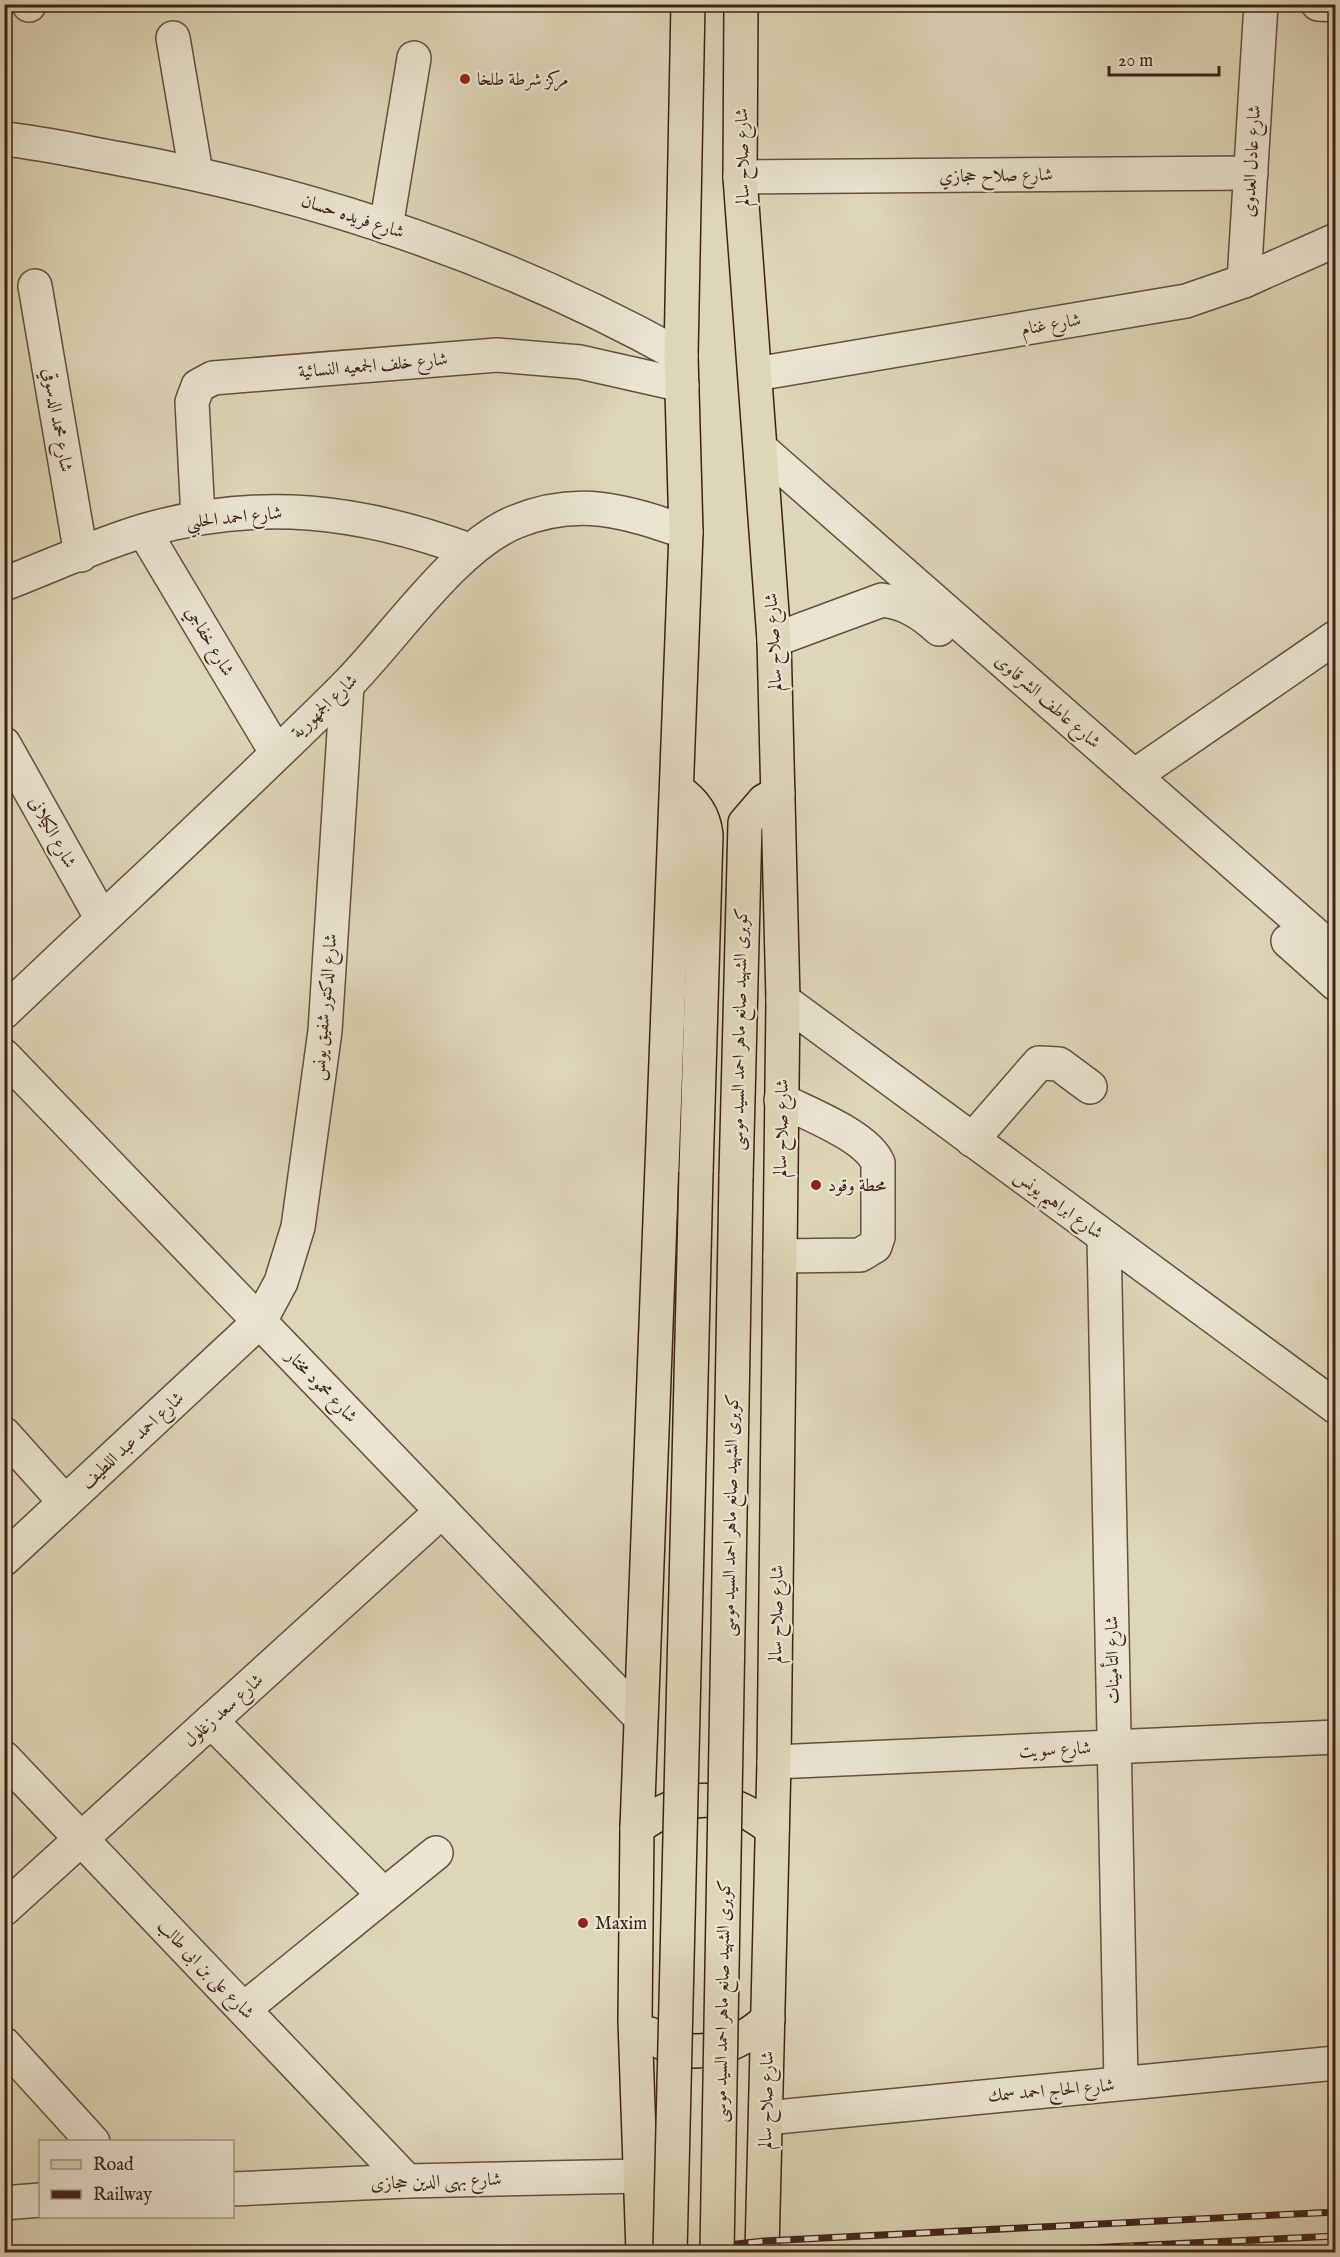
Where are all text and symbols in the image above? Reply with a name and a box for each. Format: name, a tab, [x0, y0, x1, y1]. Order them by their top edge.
scale bar	[1109, 39, 1218, 77]
text: 20 m	[1118, 50, 1153, 73]
place label: مركز شرطة طلخا	[477, 69, 568, 92]
marker: مركز شرطة طلخا	[458, 72, 472, 86]
street label: شارع عادل العدوى	[1238, 104, 1269, 218]
street label: شارع صلاح سالم	[731, 108, 759, 206]
street label: شارع صلاح حجازي	[939, 164, 1053, 192]
street label: شارع فريده حسان	[298, 190, 407, 247]
street label: شارع غنام	[1020, 309, 1084, 345]
street label: شارع خلف الجمعيه النسائية	[297, 349, 449, 386]
street label: شارع محمد الدسوقي	[34, 366, 77, 474]
street label: شارع احمد الحلبي	[185, 502, 284, 539]
street label: شارع صلاح سالم	[760, 592, 792, 692]
street label: شارع خفاجي	[177, 603, 239, 682]
street label: شارع عاطف الشرقاوى	[988, 650, 1105, 756]
street label: شارع الجمهورية	[287, 670, 364, 746]
street label: شارع الكيلانى	[21, 793, 81, 874]
street label: كوبرى الشهيد صانع ماهر احمد السيد موسى	[727, 907, 757, 1151]
street label: شارع الدكتور شفيق يونس	[308, 933, 345, 1082]
street label: شارع صلاح سالم	[770, 1079, 798, 1177]
street label: شارع ابراهيم يونس	[1006, 1165, 1107, 1249]
place label: محطة وقود	[828, 1175, 886, 1198]
marker: محطة وقود	[809, 1178, 823, 1192]
street label: شارع محمود مختار	[277, 1344, 362, 1430]
street label: شارع احمد عبد اللطيف	[76, 1387, 191, 1496]
street label: كوبرى الشهيد صانع ماهر احمد السيد موسى	[718, 1393, 748, 1637]
street label: شارع صلاح سالم	[765, 1565, 793, 1663]
street label: شارع التأمينات	[1098, 1616, 1128, 1704]
street label: شارع سعد زغلول	[179, 1669, 270, 1755]
street label: شارع سويت	[1018, 1737, 1092, 1766]
street label: كوبرى الشهيد صانع ماهر احمد السيد موسى	[710, 1879, 740, 2123]
place label: Maxim	[595, 1913, 647, 1936]
street label: شارع على بن ابى طالب	[150, 1915, 258, 2026]
marker: Maxim	[576, 1916, 590, 1930]
street label: شارع صلاح سالم	[755, 2051, 783, 2149]
street label: شارع الحاج احمد سمك	[987, 2074, 1116, 2111]
legend	[39, 2140, 234, 2218]
text: Road	[93, 2154, 134, 2177]
street label: شارع بهى الدين حجازى	[370, 2169, 502, 2198]
text: Railway	[93, 2184, 152, 2207]

